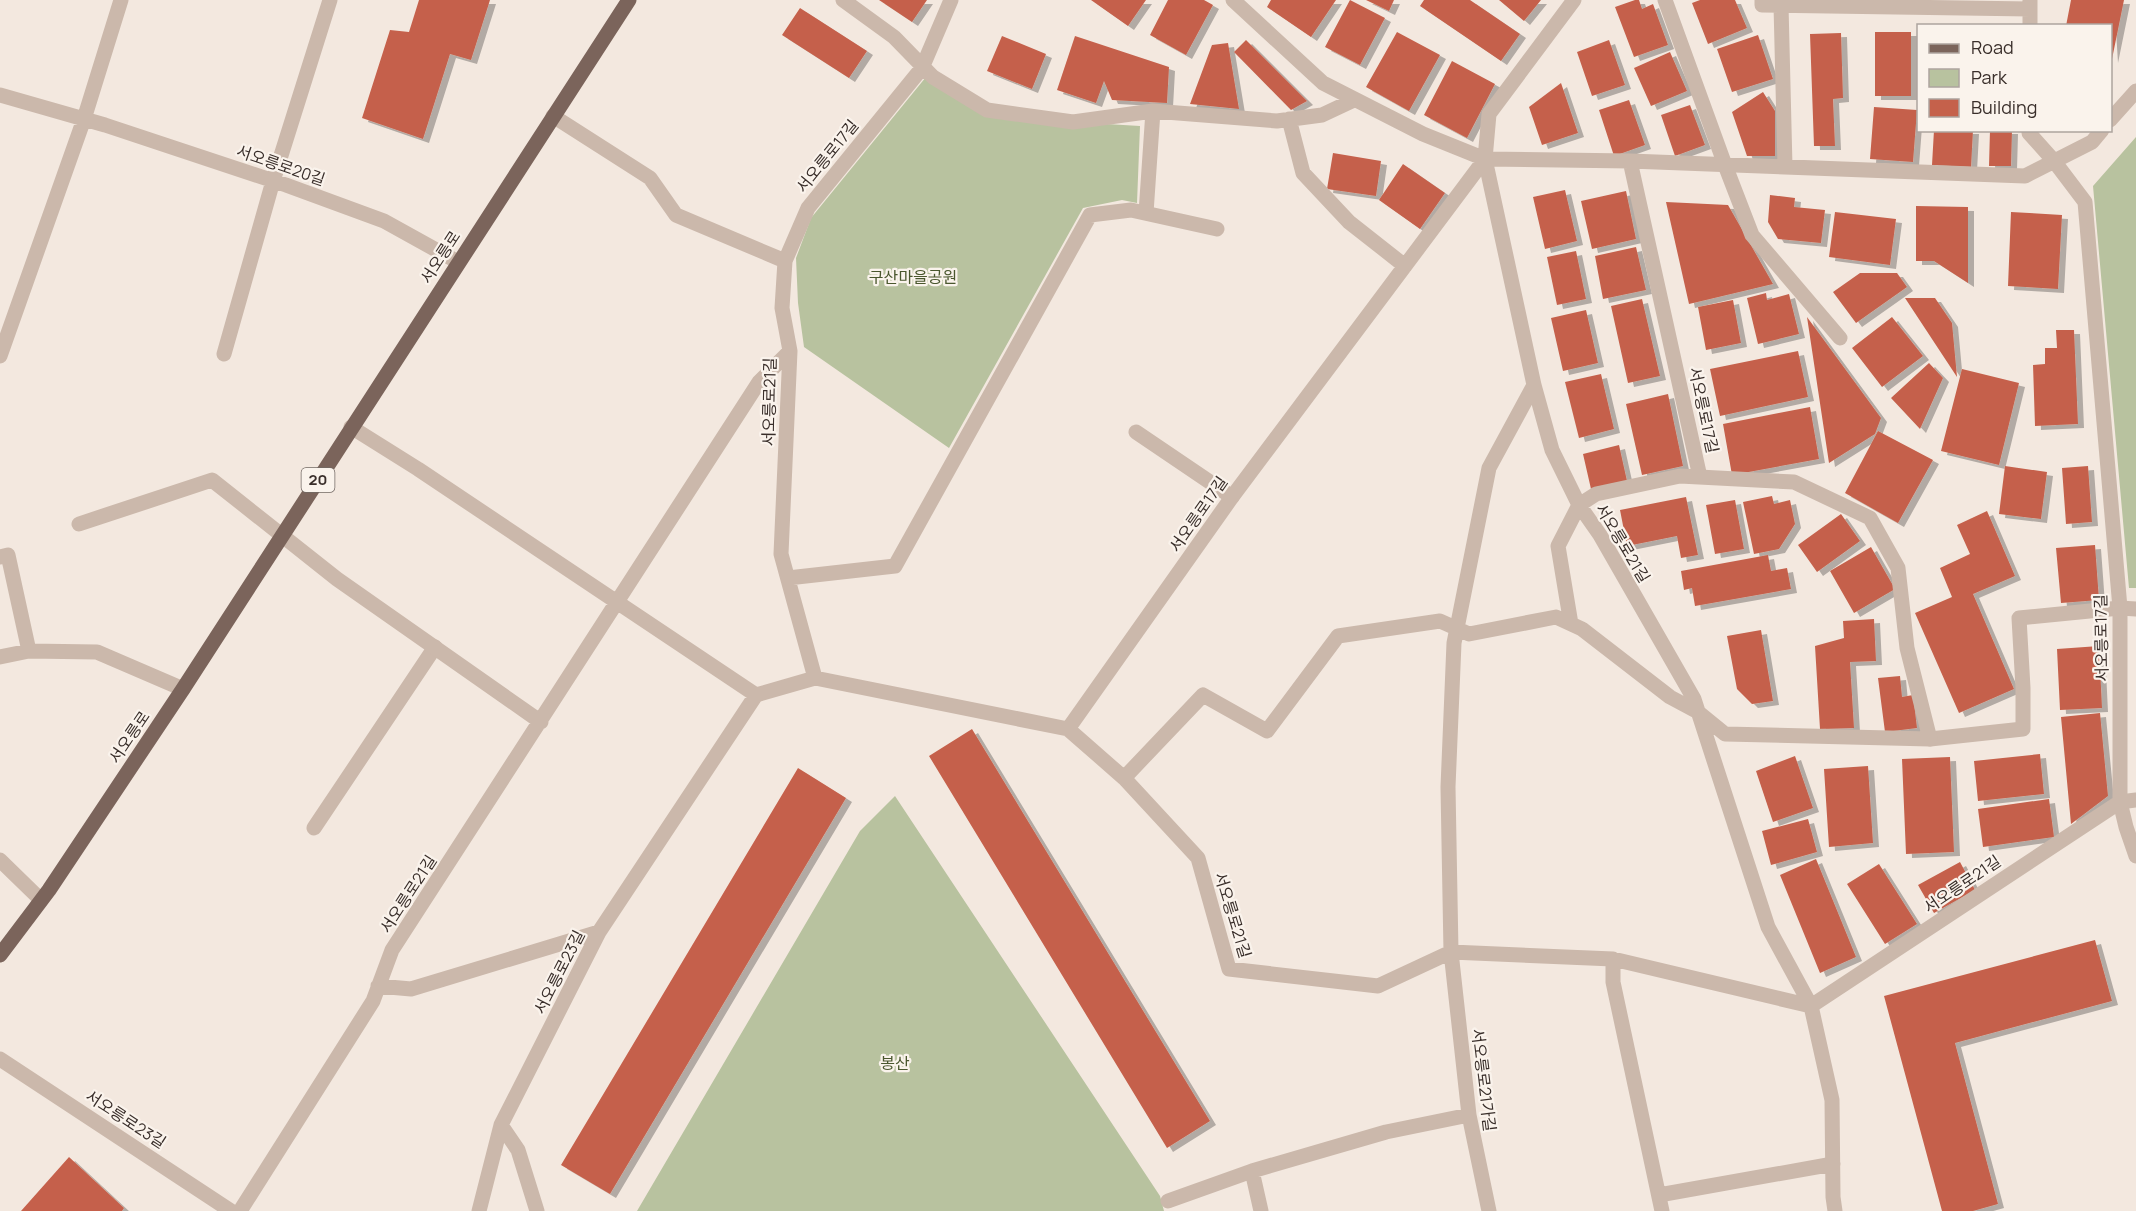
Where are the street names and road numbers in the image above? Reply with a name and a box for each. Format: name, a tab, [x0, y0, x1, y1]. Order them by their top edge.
street label: 서오릉로17길	[791, 115, 863, 197]
street label: 서오릉로20길	[234, 140, 328, 190]
street label: 서오릉로	[415, 226, 465, 288]
street label: 서오릉로21길	[757, 357, 781, 447]
street label: 서오릉로17길	[1684, 365, 1724, 455]
road number: 20	[302, 468, 334, 492]
street label: 서오릉로17길	[1164, 472, 1232, 556]
street label: 서오릉로21길	[1591, 499, 1655, 587]
street label: 서오릉로17길	[2089, 594, 2113, 682]
street label: 서오릉로	[103, 706, 155, 768]
street label: 서오릉로21길	[1919, 850, 2005, 918]
street label: 서오릉로21길	[375, 851, 441, 937]
street label: 서오릉로21길	[1209, 869, 1257, 961]
street label: 서오릉로23길	[528, 926, 590, 1018]
street label: 서오릉로21가길	[1467, 1027, 1501, 1133]
street label: 서오릉로23길	[82, 1085, 170, 1153]

